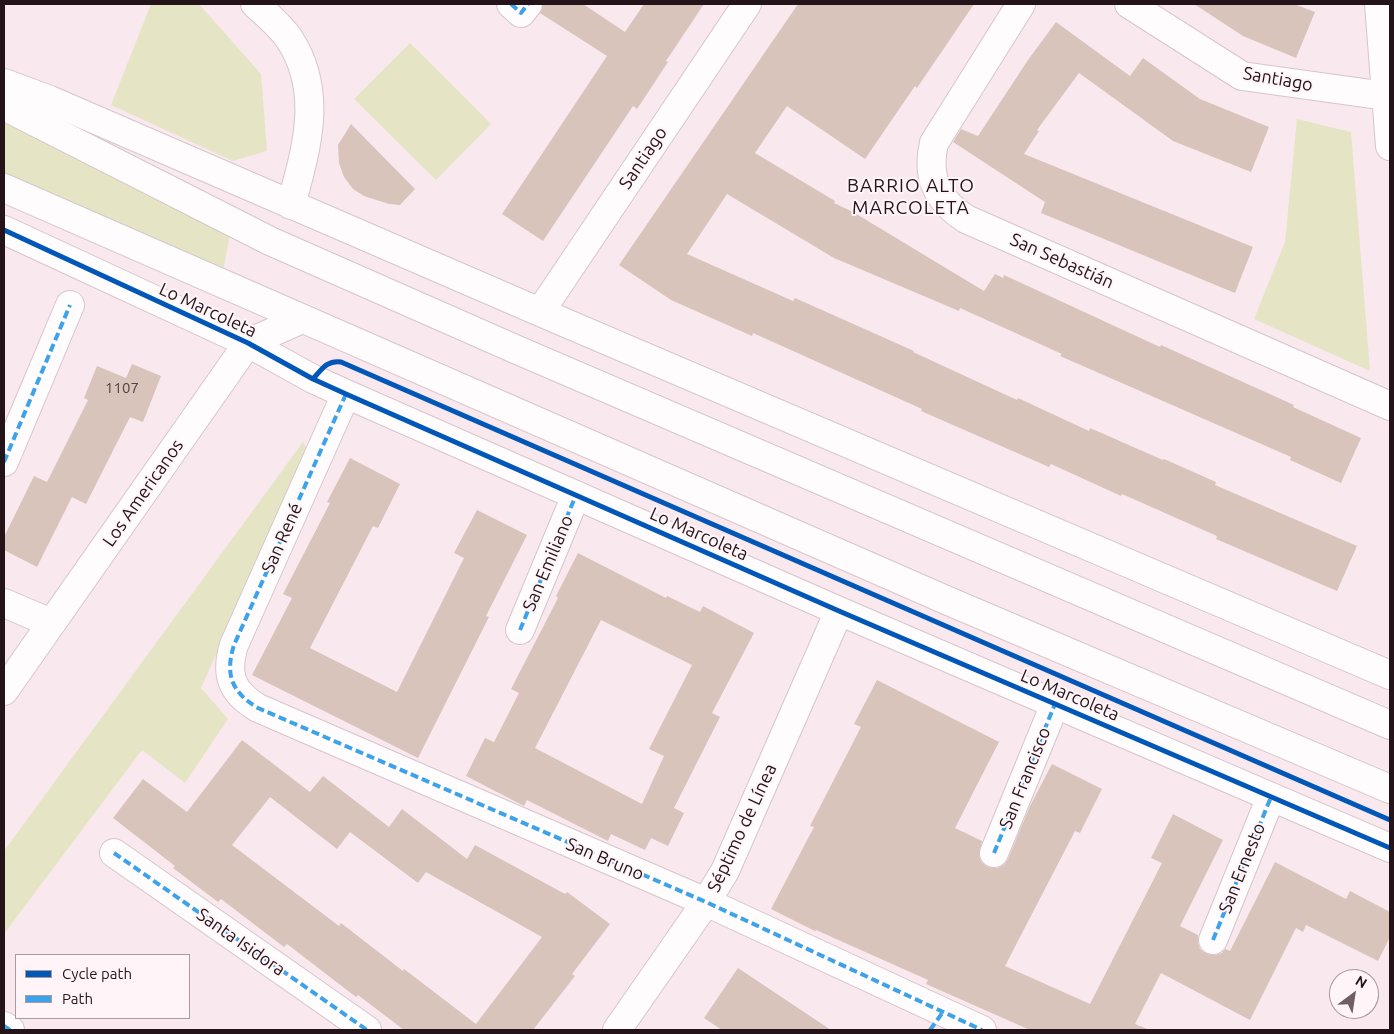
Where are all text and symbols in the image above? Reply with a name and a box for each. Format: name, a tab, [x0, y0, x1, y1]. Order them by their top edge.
street label: Santiago	[1241, 62, 1315, 96]
street label: Santiago	[614, 123, 672, 193]
district label: BARRIO ALTO MARCOLETA	[846, 175, 976, 219]
street label: San Sebastián	[1007, 229, 1117, 293]
street label: Lo Marcoleta	[156, 278, 260, 342]
house number: 1107	[105, 379, 139, 397]
street label: Los Americanos	[98, 435, 188, 551]
street label: San René	[257, 500, 307, 576]
street label: Lo Marcoleta	[647, 503, 751, 565]
street label: San Emiliano	[518, 512, 578, 614]
street label: Lo Marcoleta	[1017, 664, 1123, 726]
street label: San Francisco	[995, 724, 1055, 832]
street label: Séptimo de Línea	[703, 760, 781, 896]
street label: San Ernesto	[1214, 820, 1270, 916]
street label: San Bruno	[563, 833, 647, 885]
street label: Santa Isidora	[192, 904, 290, 980]
legend	[15, 954, 190, 1019]
text: Cycle path	[62, 965, 132, 982]
north arrow	[1329, 969, 1379, 1019]
text: N	[1353, 972, 1370, 992]
text: Path	[62, 990, 93, 1007]

